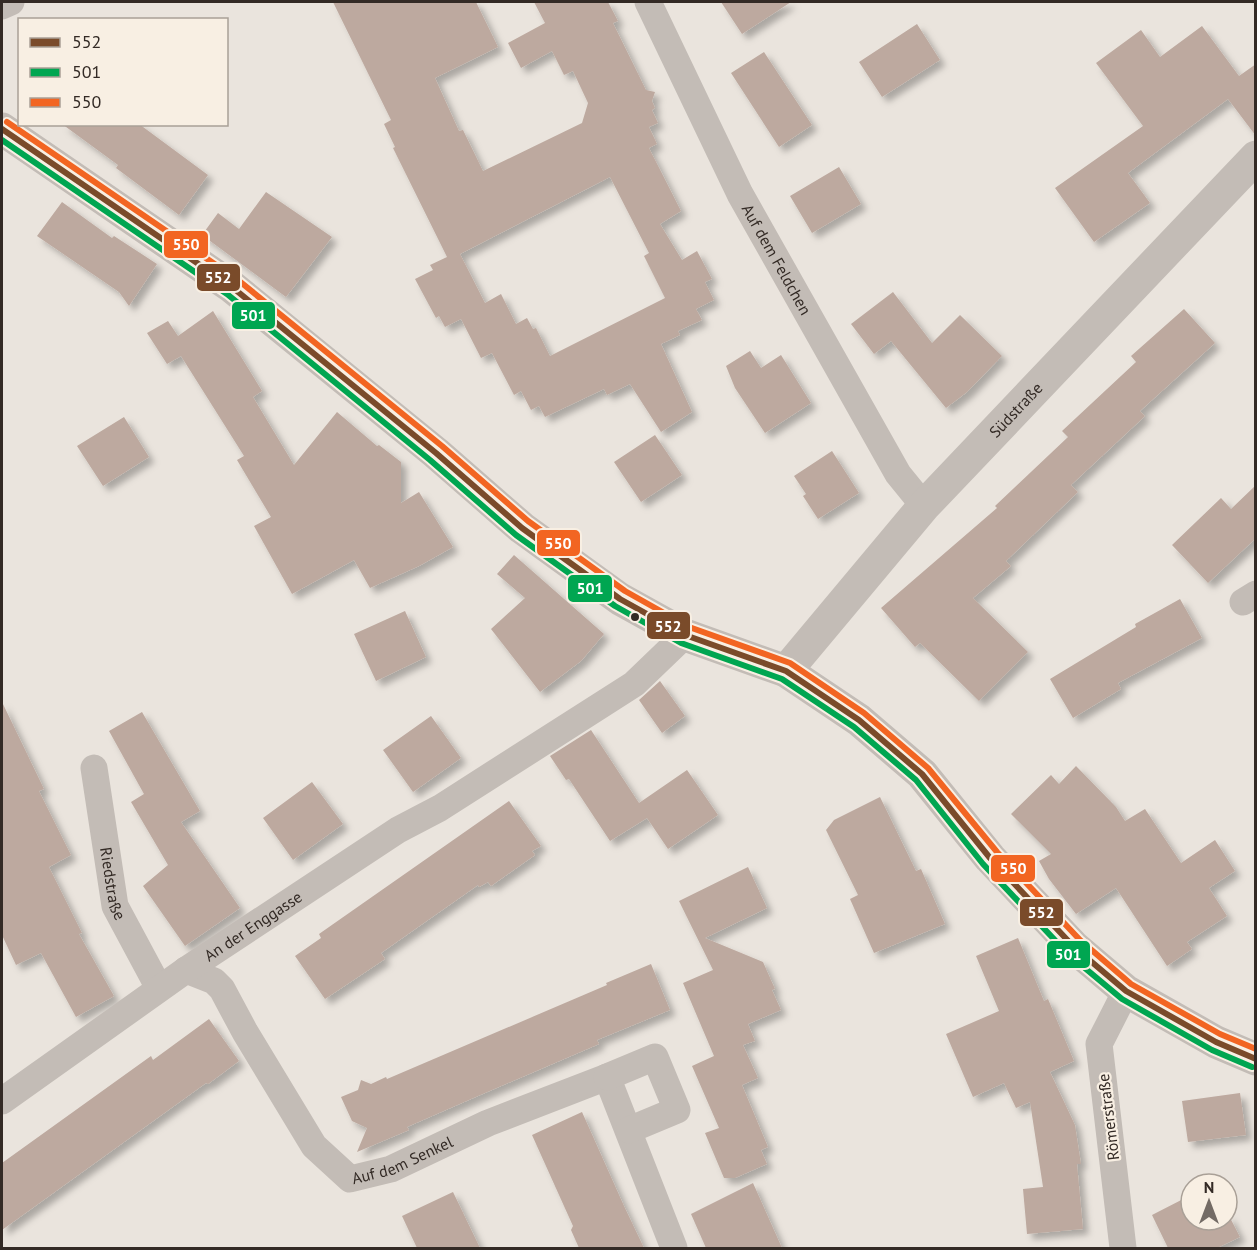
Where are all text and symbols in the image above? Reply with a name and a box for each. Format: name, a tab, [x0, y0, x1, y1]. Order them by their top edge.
legend	[18, 18, 228, 126]
text: 552	[72, 30, 101, 53]
text: 501	[72, 60, 101, 83]
text: 550	[72, 90, 102, 113]
street label: Auf dem Feldchen	[738, 200, 816, 318]
line badge: 550	[163, 230, 209, 259]
text: 550	[172, 234, 200, 254]
line badge: 552	[196, 263, 241, 292]
text: 552	[204, 267, 232, 287]
line badge: 501	[231, 301, 276, 330]
text: 501	[239, 305, 267, 325]
street label: Südstraße	[985, 378, 1047, 442]
line badge: 550	[536, 529, 581, 557]
text: 550	[544, 533, 572, 553]
line badge: 501	[567, 574, 613, 603]
text: 501	[576, 578, 604, 598]
unlabelled marker	[629, 611, 641, 623]
line badge: 552	[646, 611, 691, 640]
text: 552	[654, 616, 682, 636]
street label: Riedstraße	[96, 846, 131, 923]
line badge: 550	[990, 854, 1036, 883]
text: 550	[999, 858, 1027, 878]
street label: An der Enggasse	[200, 886, 306, 965]
line badge: 552	[1019, 898, 1064, 927]
text: 552	[1027, 902, 1055, 922]
line badge: 501	[1046, 940, 1091, 969]
text: 501	[1054, 944, 1082, 964]
street label: Römerstraße	[1093, 1073, 1123, 1161]
street label: Auf dem Senkel	[350, 1131, 456, 1188]
north arrow	[1179, 1172, 1239, 1232]
text: N	[1204, 1177, 1214, 1197]

